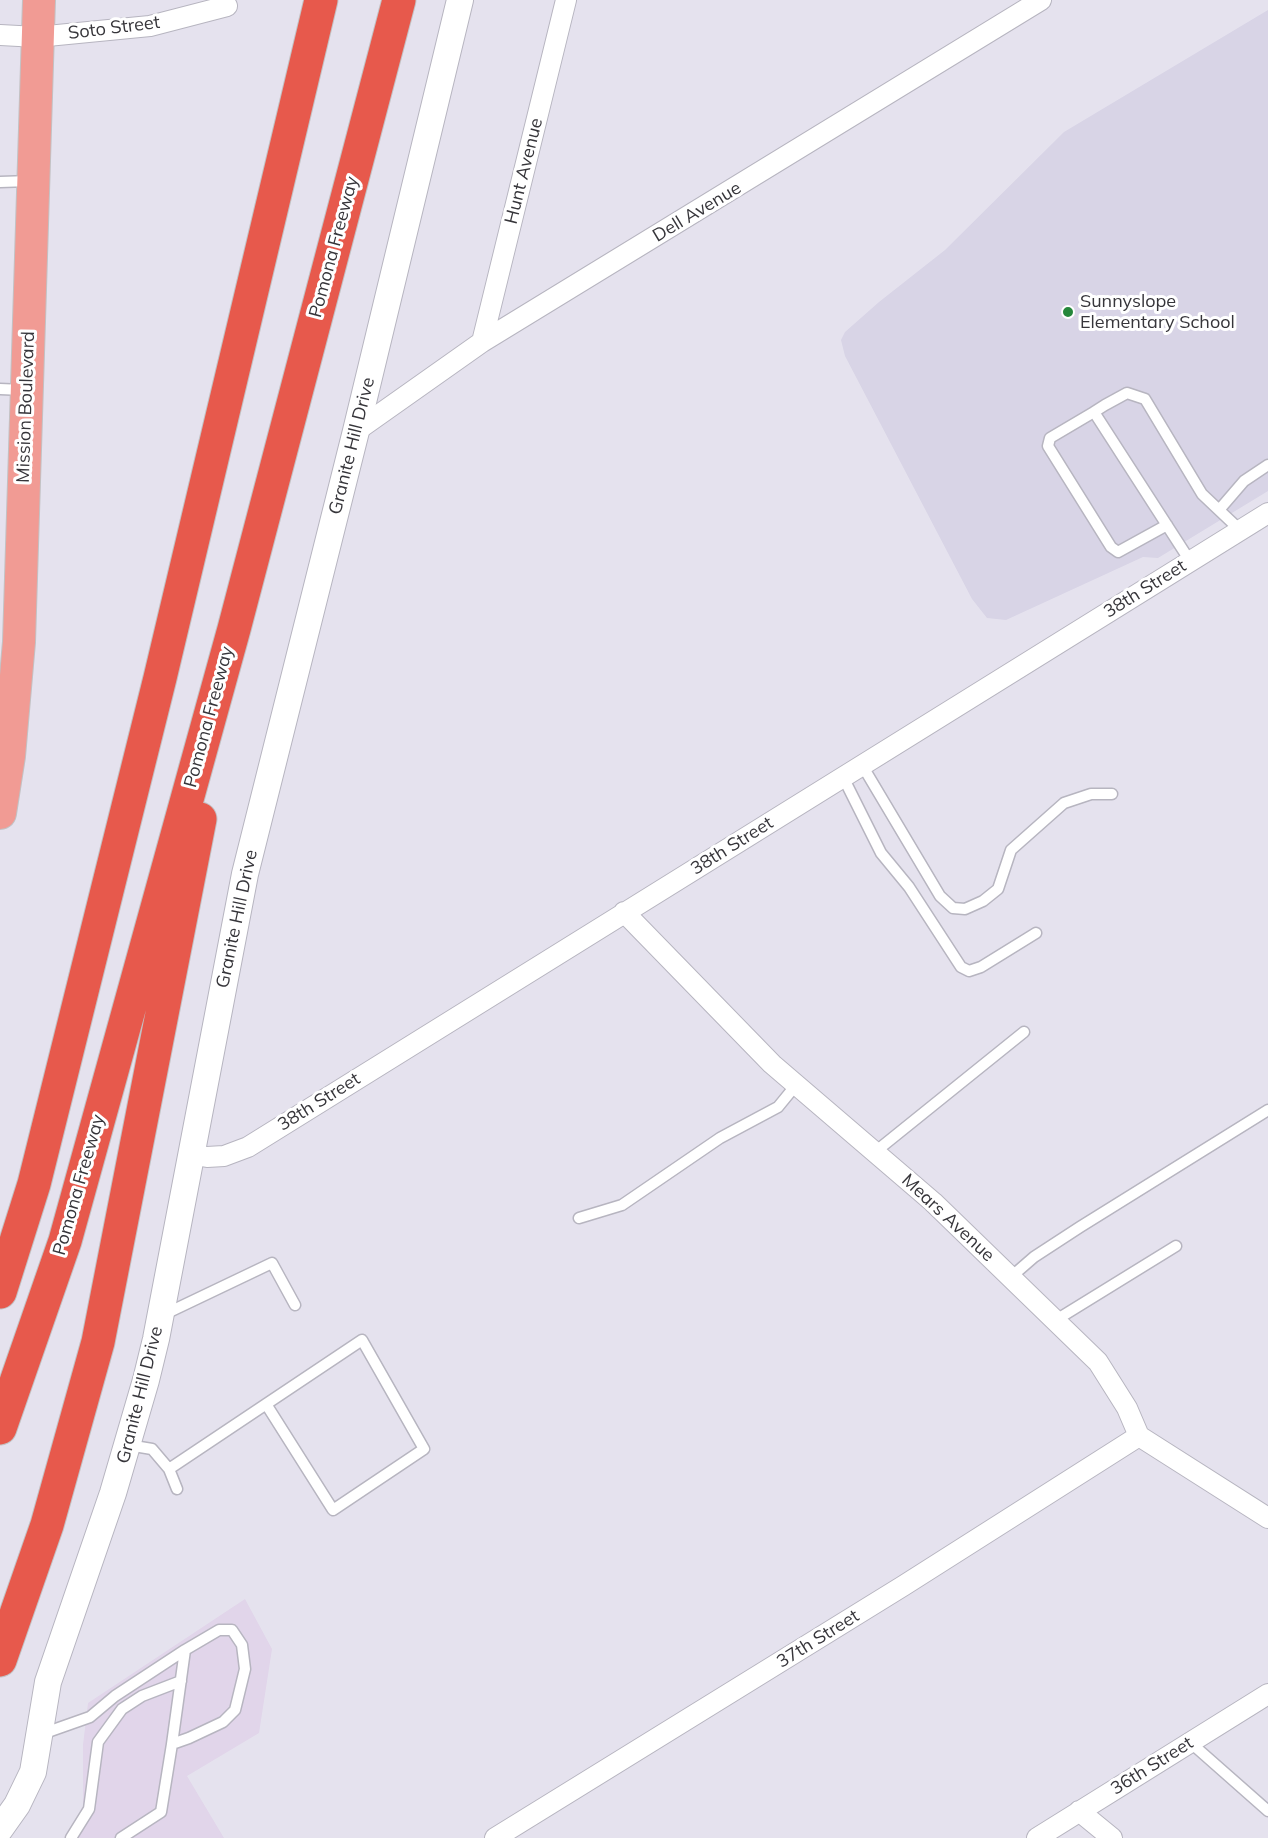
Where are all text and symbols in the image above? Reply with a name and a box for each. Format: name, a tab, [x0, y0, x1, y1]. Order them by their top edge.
street label: Soto Street	[67, 12, 161, 44]
street label: Hunt Avenue	[500, 116, 548, 226]
street label: Pomona Freeway	[305, 174, 363, 320]
street label: Dell Avenue	[649, 177, 745, 247]
place label: Sunnyslope Elementary School	[1080, 291, 1235, 334]
marker: Sunnyslope Elementary School	[1061, 305, 1075, 319]
street label: Mission Boulevard	[13, 331, 39, 483]
street label: Granite Hill Drive	[324, 375, 380, 517]
street label: 38th Street	[1100, 555, 1190, 623]
street label: Pomona Freeway	[180, 644, 238, 790]
street label: 38th Street	[687, 812, 777, 880]
street label: Granite Hill Drive	[212, 848, 262, 990]
street label: 38th Street	[274, 1068, 364, 1136]
street label: Pomona Freeway	[49, 1112, 109, 1258]
street label: Mears Avenue	[897, 1170, 999, 1266]
street label: Granite Hill Drive	[112, 1324, 168, 1466]
street label: 37th Street	[773, 1605, 863, 1673]
street label: 36th Street	[1107, 1732, 1197, 1800]

